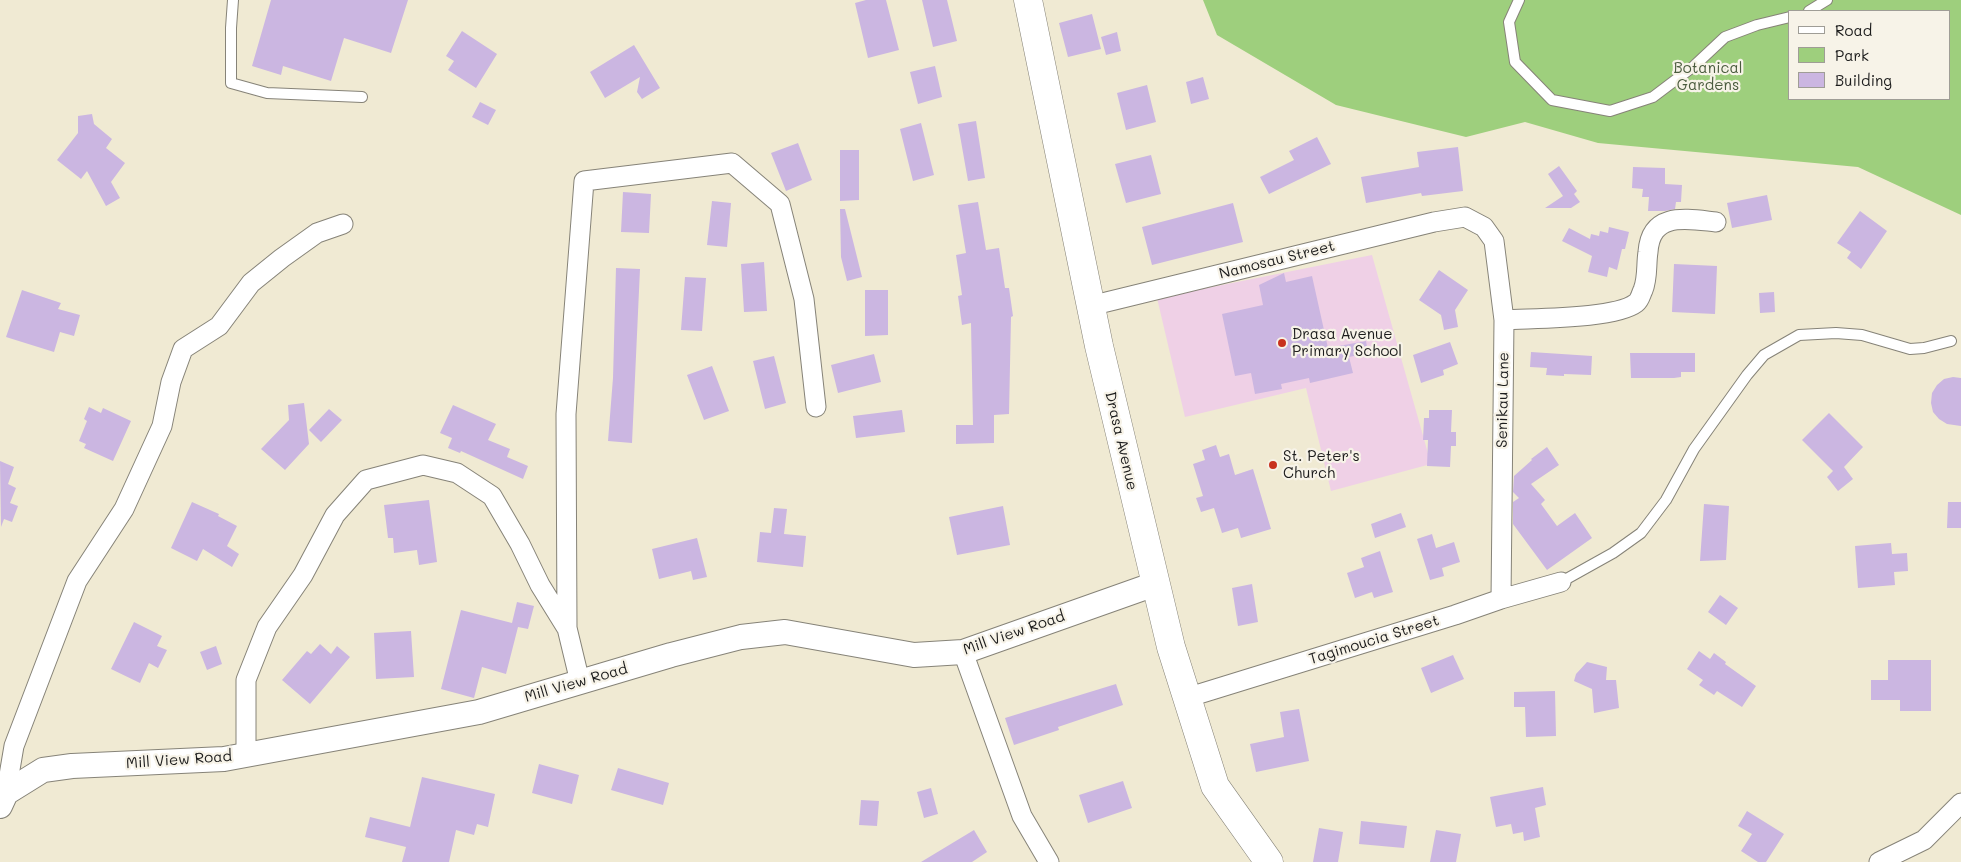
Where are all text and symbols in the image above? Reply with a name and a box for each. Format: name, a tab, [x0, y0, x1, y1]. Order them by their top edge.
legend	[1788, 10, 1951, 100]
text: Road	[1835, 20, 1872, 40]
text: Park	[1835, 45, 1869, 65]
park label: Botanical Gardens	[1674, 59, 1742, 94]
text: Building	[1835, 70, 1892, 90]
street label: Namosau Street	[1217, 237, 1337, 283]
place label: Drasa Avenue Primary School	[1292, 325, 1402, 360]
marker: Drasa Avenue Primary School	[1276, 337, 1288, 349]
street label: Senikau Lane	[1493, 352, 1513, 448]
street label: Drasa Avenue	[1101, 390, 1141, 492]
place label: St. Peter's Church	[1283, 447, 1360, 482]
marker: St. Peter's Church	[1267, 459, 1279, 471]
street label: Mill View Road	[961, 607, 1067, 659]
street label: Tagimoucia Street	[1307, 612, 1441, 668]
street label: Mill View Road	[522, 660, 630, 706]
street label: Mill View Road	[125, 747, 233, 773]

